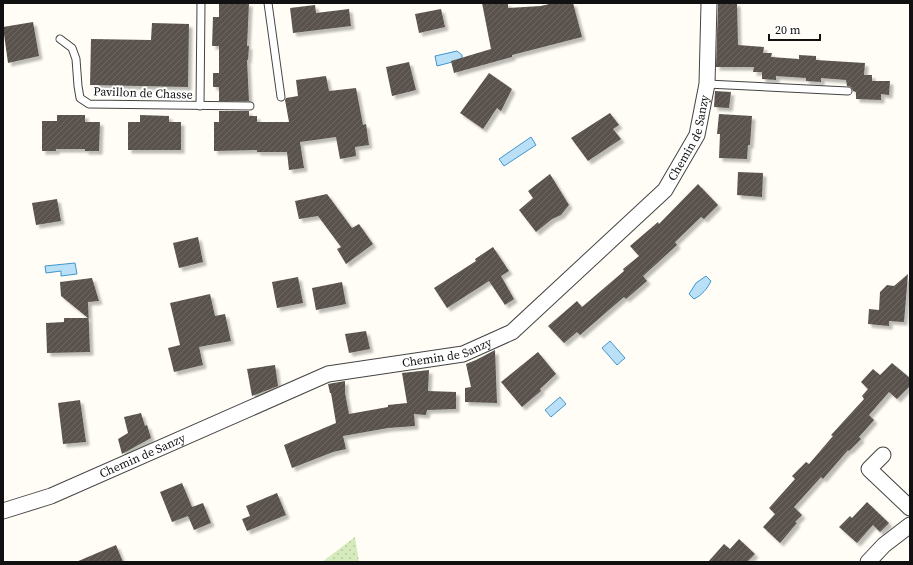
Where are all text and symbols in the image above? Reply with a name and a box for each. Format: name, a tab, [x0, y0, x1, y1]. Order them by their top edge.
scale bar	[769, 16, 820, 42]
text: 20 m	[775, 22, 801, 38]
street label: Pavillon de Chasse	[93, 83, 193, 103]
street label: Chemin de Sanzy	[664, 93, 713, 184]
street label: Chemin de Sanzy	[401, 334, 495, 371]
street label: Chemin de Sanzy	[97, 430, 188, 482]

